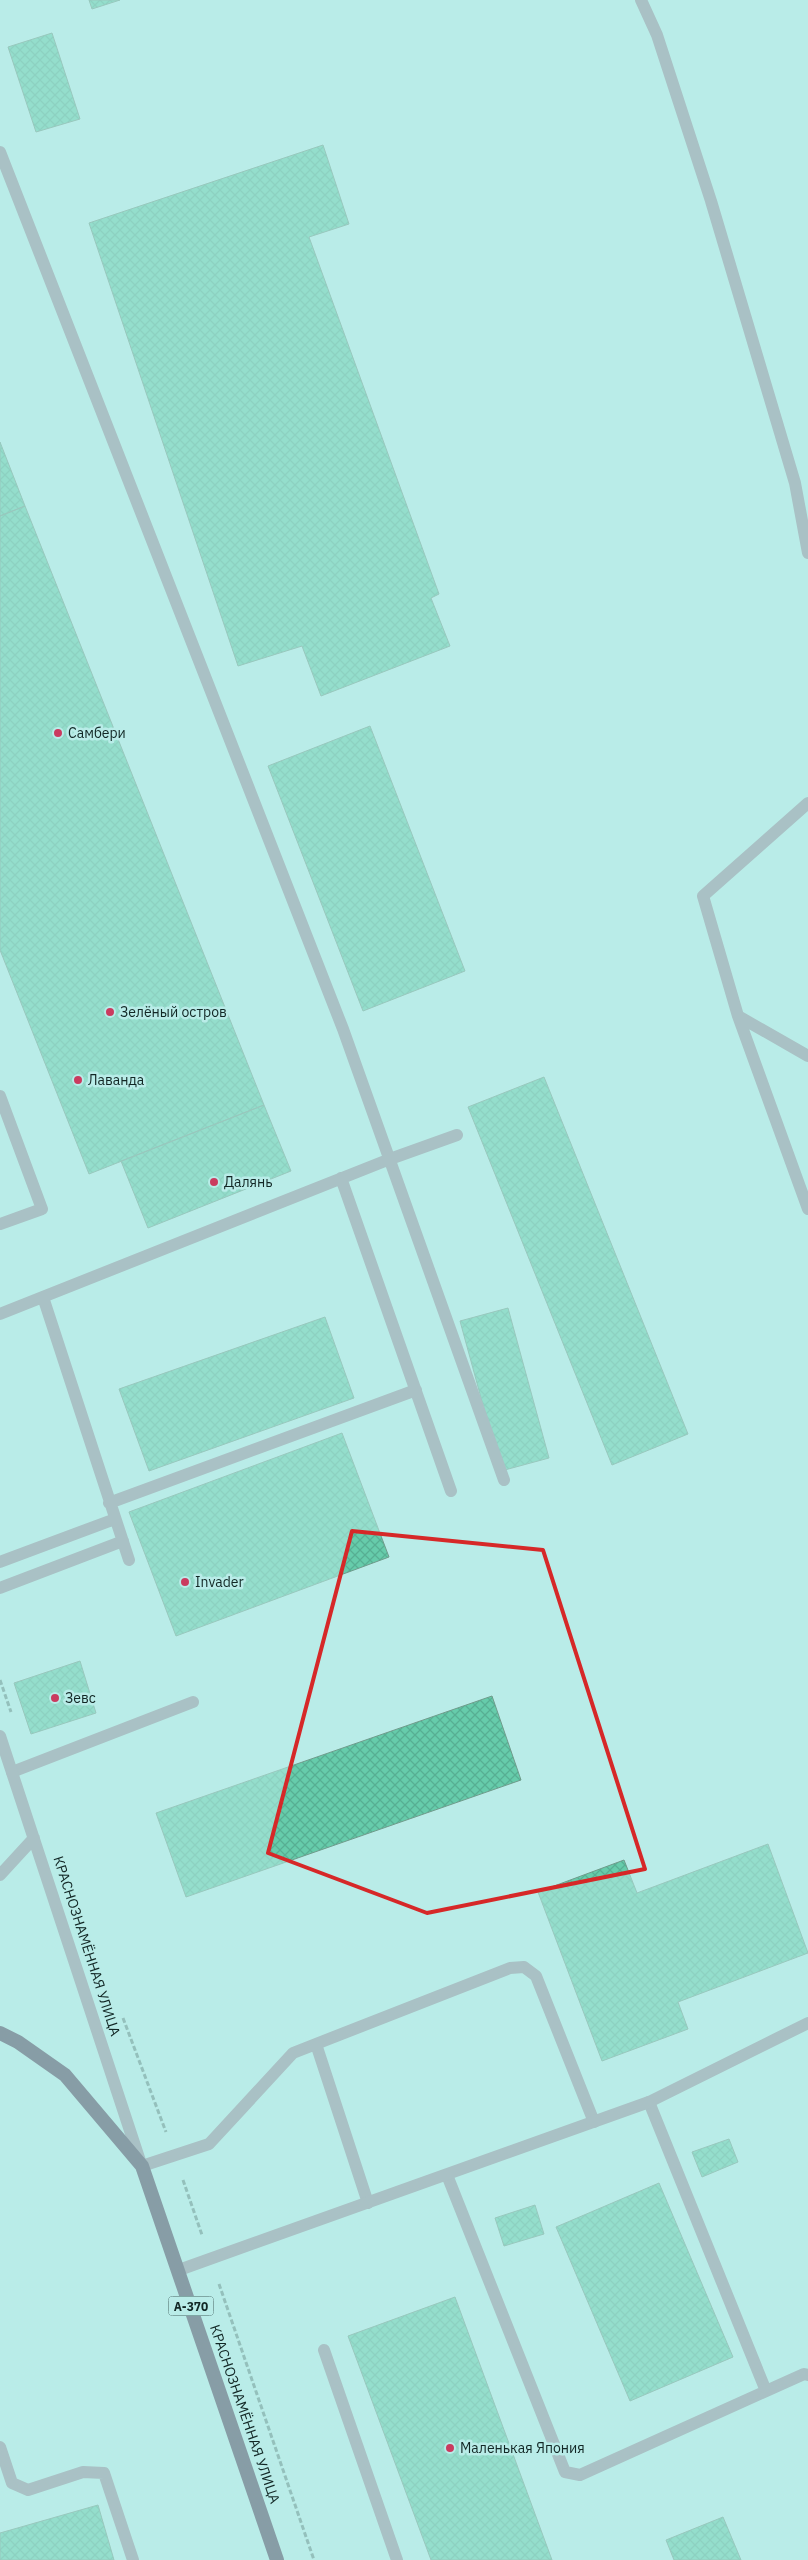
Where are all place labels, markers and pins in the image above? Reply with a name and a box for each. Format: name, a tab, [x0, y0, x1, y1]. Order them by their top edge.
place label: Самбери	[68, 724, 126, 742]
marker: Самбери	[52, 727, 64, 739]
place label: Зелёный остров	[120, 1003, 227, 1021]
marker: Зелёный остров	[104, 1006, 116, 1018]
place label: Лаванда	[88, 1071, 145, 1089]
marker: Лаванда	[72, 1074, 84, 1086]
place label: Далянь	[224, 1173, 273, 1191]
marker: Далянь	[208, 1176, 220, 1188]
place label: Invader	[195, 1573, 244, 1591]
marker: Invader	[179, 1576, 191, 1588]
place label: Зевс	[65, 1689, 96, 1707]
marker: Зевс	[49, 1692, 61, 1704]
place label: Маленькая Япония	[460, 2439, 585, 2457]
marker: Маленькая Япония	[444, 2442, 456, 2454]

